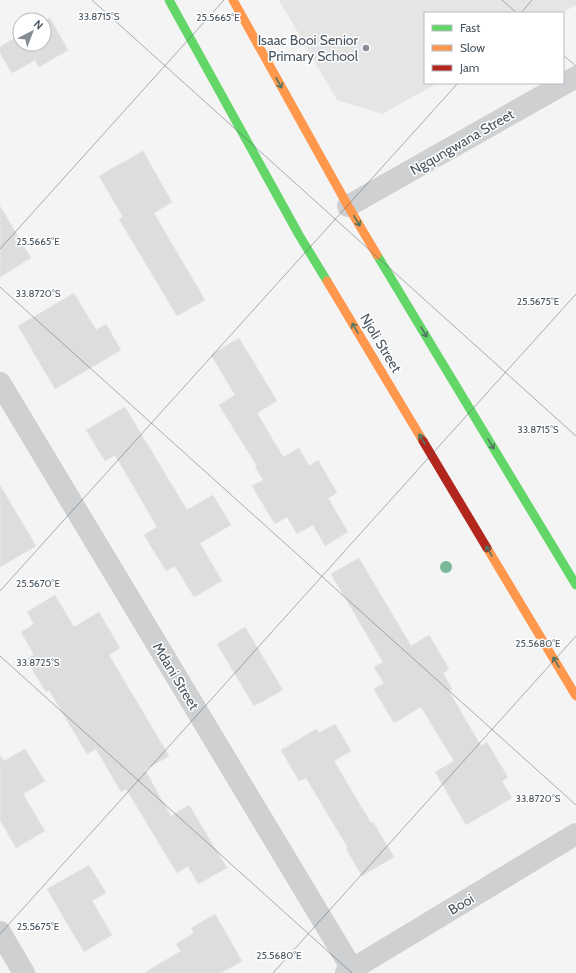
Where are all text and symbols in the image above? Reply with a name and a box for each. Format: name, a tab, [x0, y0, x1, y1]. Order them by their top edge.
text: 33.8715°S	[78, 10, 120, 23]
text: 25.5665°E	[196, 11, 240, 24]
north arrow	[12, 12, 52, 52]
legend	[424, 12, 564, 84]
text: N	[31, 17, 46, 32]
text: Fast	[460, 20, 480, 35]
place label: Isaac Booi Senior Primary School	[258, 31, 359, 65]
text: Slow	[460, 40, 485, 55]
marker: Isaac Booi Senior Primary School	[361, 43, 371, 53]
text: Jam	[459, 60, 479, 75]
one-way arrow	[276, 77, 284, 89]
street label: Ngqungwana Street	[407, 105, 517, 179]
one-way arrow	[353, 215, 361, 227]
text: 25.5665°E	[16, 235, 60, 248]
text: 33.8720°S	[16, 287, 61, 300]
text: 25.5675°E	[517, 295, 560, 308]
street label: Njoli Street	[356, 310, 406, 376]
one-way arrow	[351, 322, 359, 334]
one-way arrow	[420, 326, 428, 338]
text: 33.8715°S	[517, 423, 559, 436]
one-way arrow	[418, 433, 426, 445]
one-way arrow	[487, 438, 495, 450]
one-way arrow	[485, 546, 493, 557]
text: 25.5670°E	[16, 577, 61, 590]
text: 25.5680°E	[515, 637, 561, 650]
street label: Mdani Street	[149, 639, 203, 713]
text: 33.8725°S	[16, 656, 60, 669]
one-way arrow	[552, 657, 560, 668]
text: 33.8720°S	[516, 792, 561, 805]
street label: Booi	[445, 889, 477, 919]
text: 25.5675°E	[17, 920, 60, 933]
text: 25.5680°E	[256, 949, 302, 962]

